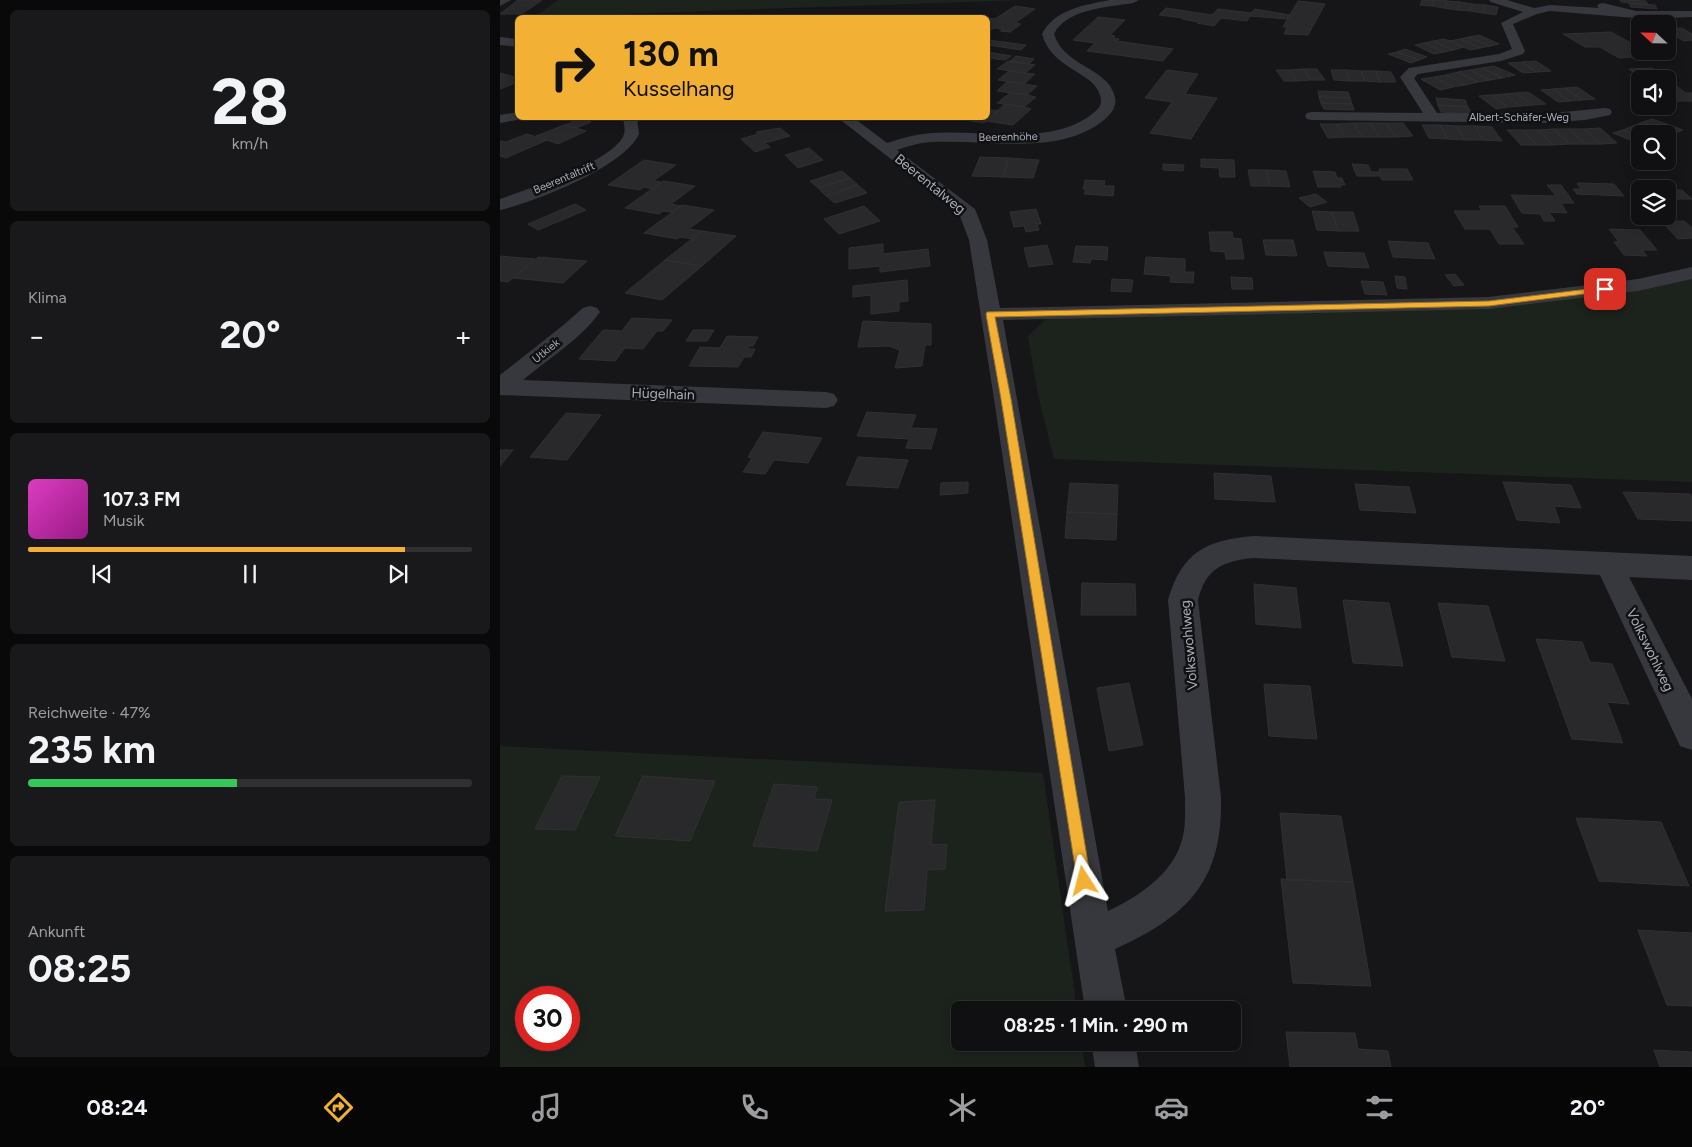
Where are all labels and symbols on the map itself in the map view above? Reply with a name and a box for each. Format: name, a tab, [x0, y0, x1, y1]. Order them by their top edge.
north arrow	[1631, 15, 1676, 60]
street label: Albert-Schäfer-Weg	[1469, 111, 1569, 124]
street label: Beerenhöhe	[978, 130, 1038, 144]
street label: Beerentalweg	[891, 150, 969, 218]
street label: Beerentaltrift	[531, 159, 597, 197]
pin	[1584, 268, 1626, 310]
street label: Utkiek	[530, 336, 563, 366]
street label: Hügelhain	[631, 384, 695, 404]
street label: Volkswohlweg	[1177, 599, 1201, 691]
street label: Volkswohlweg	[1623, 606, 1677, 694]
position arrow	[1057, 854, 1109, 906]
speed limit sign: 30	[515, 986, 580, 1051]

